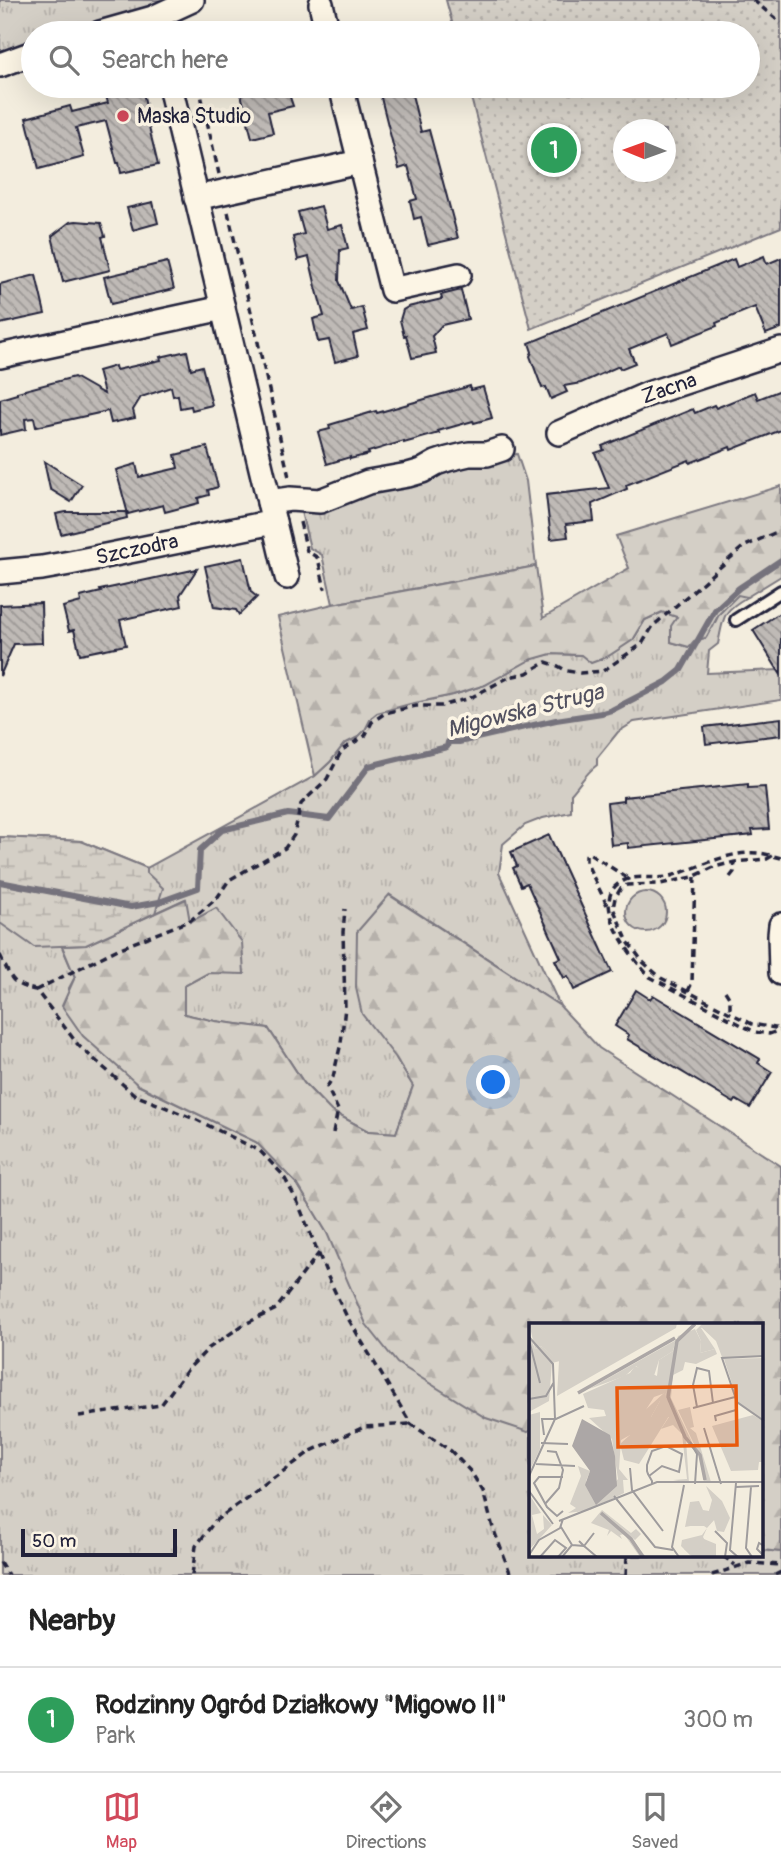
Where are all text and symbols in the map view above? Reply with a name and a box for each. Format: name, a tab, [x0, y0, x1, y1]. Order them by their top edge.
search box	[21, 21, 760, 98]
icon: search	[45, 41, 83, 79]
text: Search here	[101, 44, 228, 76]
place label: Maska Studio	[137, 103, 251, 130]
marker: Maska Studio	[115, 108, 131, 124]
north arrow	[613, 119, 676, 182]
pin: 1	[531, 124, 577, 176]
street label: Zacna	[638, 367, 700, 410]
street label: Szczodra	[93, 528, 181, 571]
water label: Migowska Struga	[444, 677, 608, 744]
your location	[476, 1065, 510, 1099]
inset map	[529, 1323, 764, 1558]
scale bar	[21, 1526, 177, 1558]
text: 50 m	[32, 1529, 76, 1553]
text: Nearby	[28, 1602, 115, 1639]
text: Rodzinny Ogród Działkowy "Migowo II"	[95, 1689, 507, 1721]
text: 1	[47, 1705, 56, 1734]
text: 300 m	[683, 1705, 753, 1734]
text: Park	[95, 1721, 135, 1750]
tab: Map	[103, 1788, 141, 1854]
tab: Directions	[346, 1788, 426, 1854]
tab: Saved	[631, 1788, 678, 1854]

